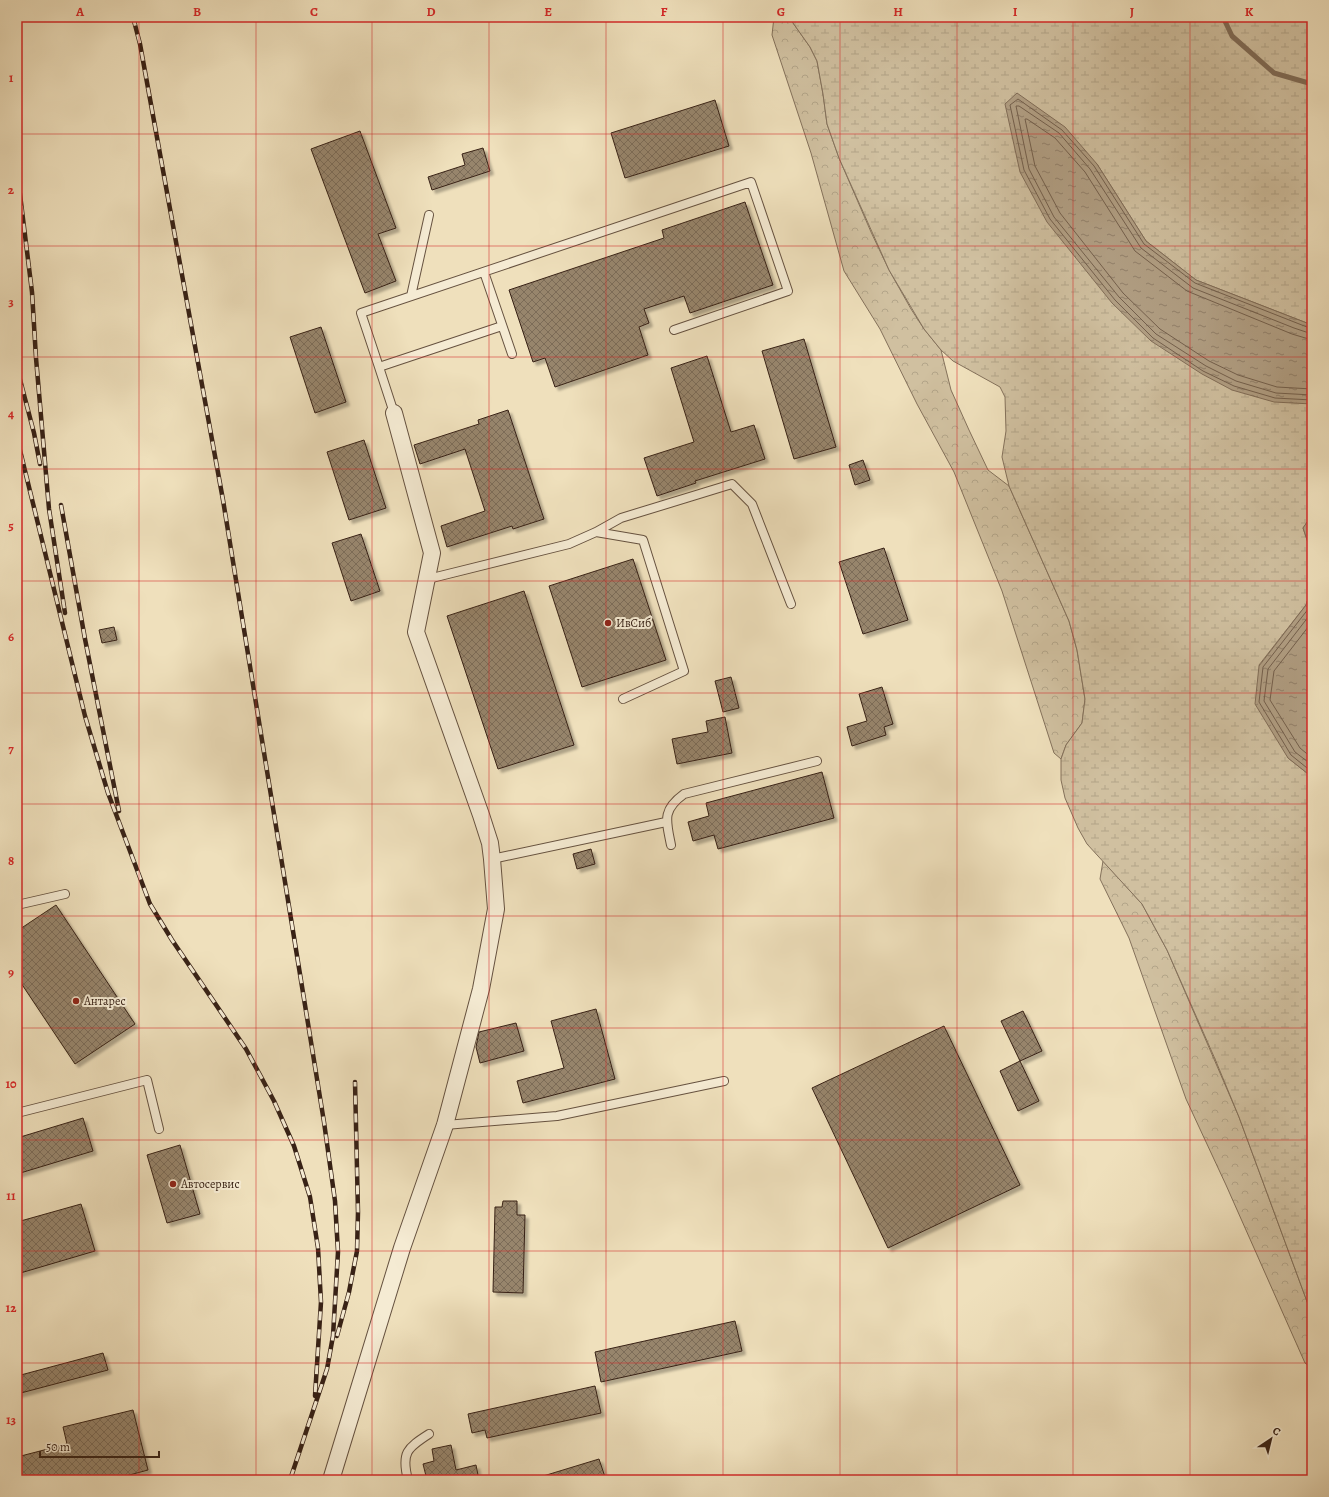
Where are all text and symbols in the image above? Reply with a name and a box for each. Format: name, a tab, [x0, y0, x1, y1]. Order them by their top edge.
text: A	[75, 3, 85, 20]
text: B	[193, 3, 201, 20]
text: C	[310, 3, 318, 20]
text: D	[426, 3, 436, 20]
text: E	[544, 3, 552, 20]
text: F	[661, 3, 668, 20]
text: G	[777, 3, 785, 20]
text: H	[893, 3, 903, 20]
text: I	[1013, 3, 1018, 20]
text: J	[1130, 3, 1134, 20]
text: K	[1245, 3, 1254, 20]
text: 1	[9, 69, 14, 86]
text: 2	[8, 181, 15, 198]
text: 3	[8, 293, 14, 310]
text: 4	[8, 405, 14, 422]
text: 5	[8, 517, 14, 534]
place label: ИвСиб	[616, 615, 651, 631]
marker: ИвСиб	[603, 618, 613, 628]
text: 6	[8, 628, 14, 645]
text: 7	[8, 740, 14, 757]
text: 8	[8, 852, 14, 869]
text: 9	[8, 964, 14, 981]
place label: Антарес	[83, 993, 126, 1009]
marker: Антарес	[71, 996, 81, 1006]
text: 10	[5, 1075, 17, 1092]
place label: Автосервис	[180, 1176, 240, 1192]
marker: Автосервис	[168, 1179, 178, 1189]
text: 11	[6, 1187, 16, 1204]
text: 12	[6, 1299, 17, 1316]
text: 13	[6, 1411, 17, 1428]
north arrow	[1251, 1419, 1291, 1459]
text: С	[1269, 1423, 1284, 1439]
scale bar	[40, 1433, 159, 1459]
text: 50 m	[46, 1439, 70, 1455]

